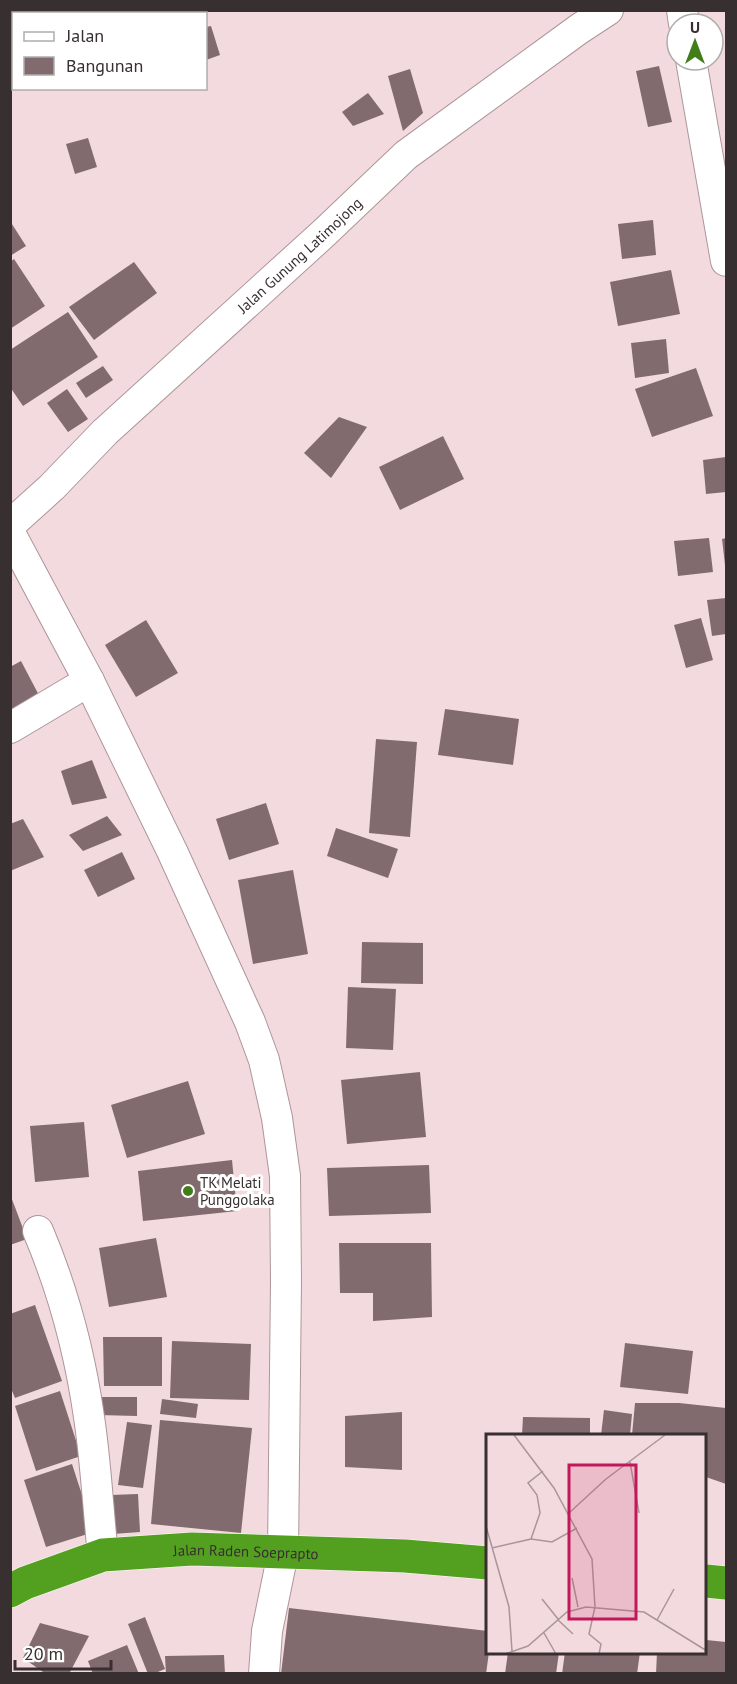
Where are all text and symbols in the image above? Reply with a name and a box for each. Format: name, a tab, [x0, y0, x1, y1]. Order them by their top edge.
legend	[12, 12, 207, 90]
north arrow	[665, 12, 725, 72]
text: U	[690, 17, 700, 37]
text: Jalan	[65, 24, 104, 47]
text: Bangunan	[66, 54, 143, 77]
street label: Jalan Gunung Latimojong	[232, 193, 366, 317]
place label: TK Melati Punggolaka	[200, 1173, 275, 1209]
marker: TK Melati Punggolaka	[181, 1184, 195, 1198]
inset map	[486, 1434, 707, 1654]
street label: Jalan Raden Soeprapto	[172, 1539, 319, 1563]
scale bar	[15, 1633, 111, 1671]
text: 20 m	[24, 1642, 63, 1665]

